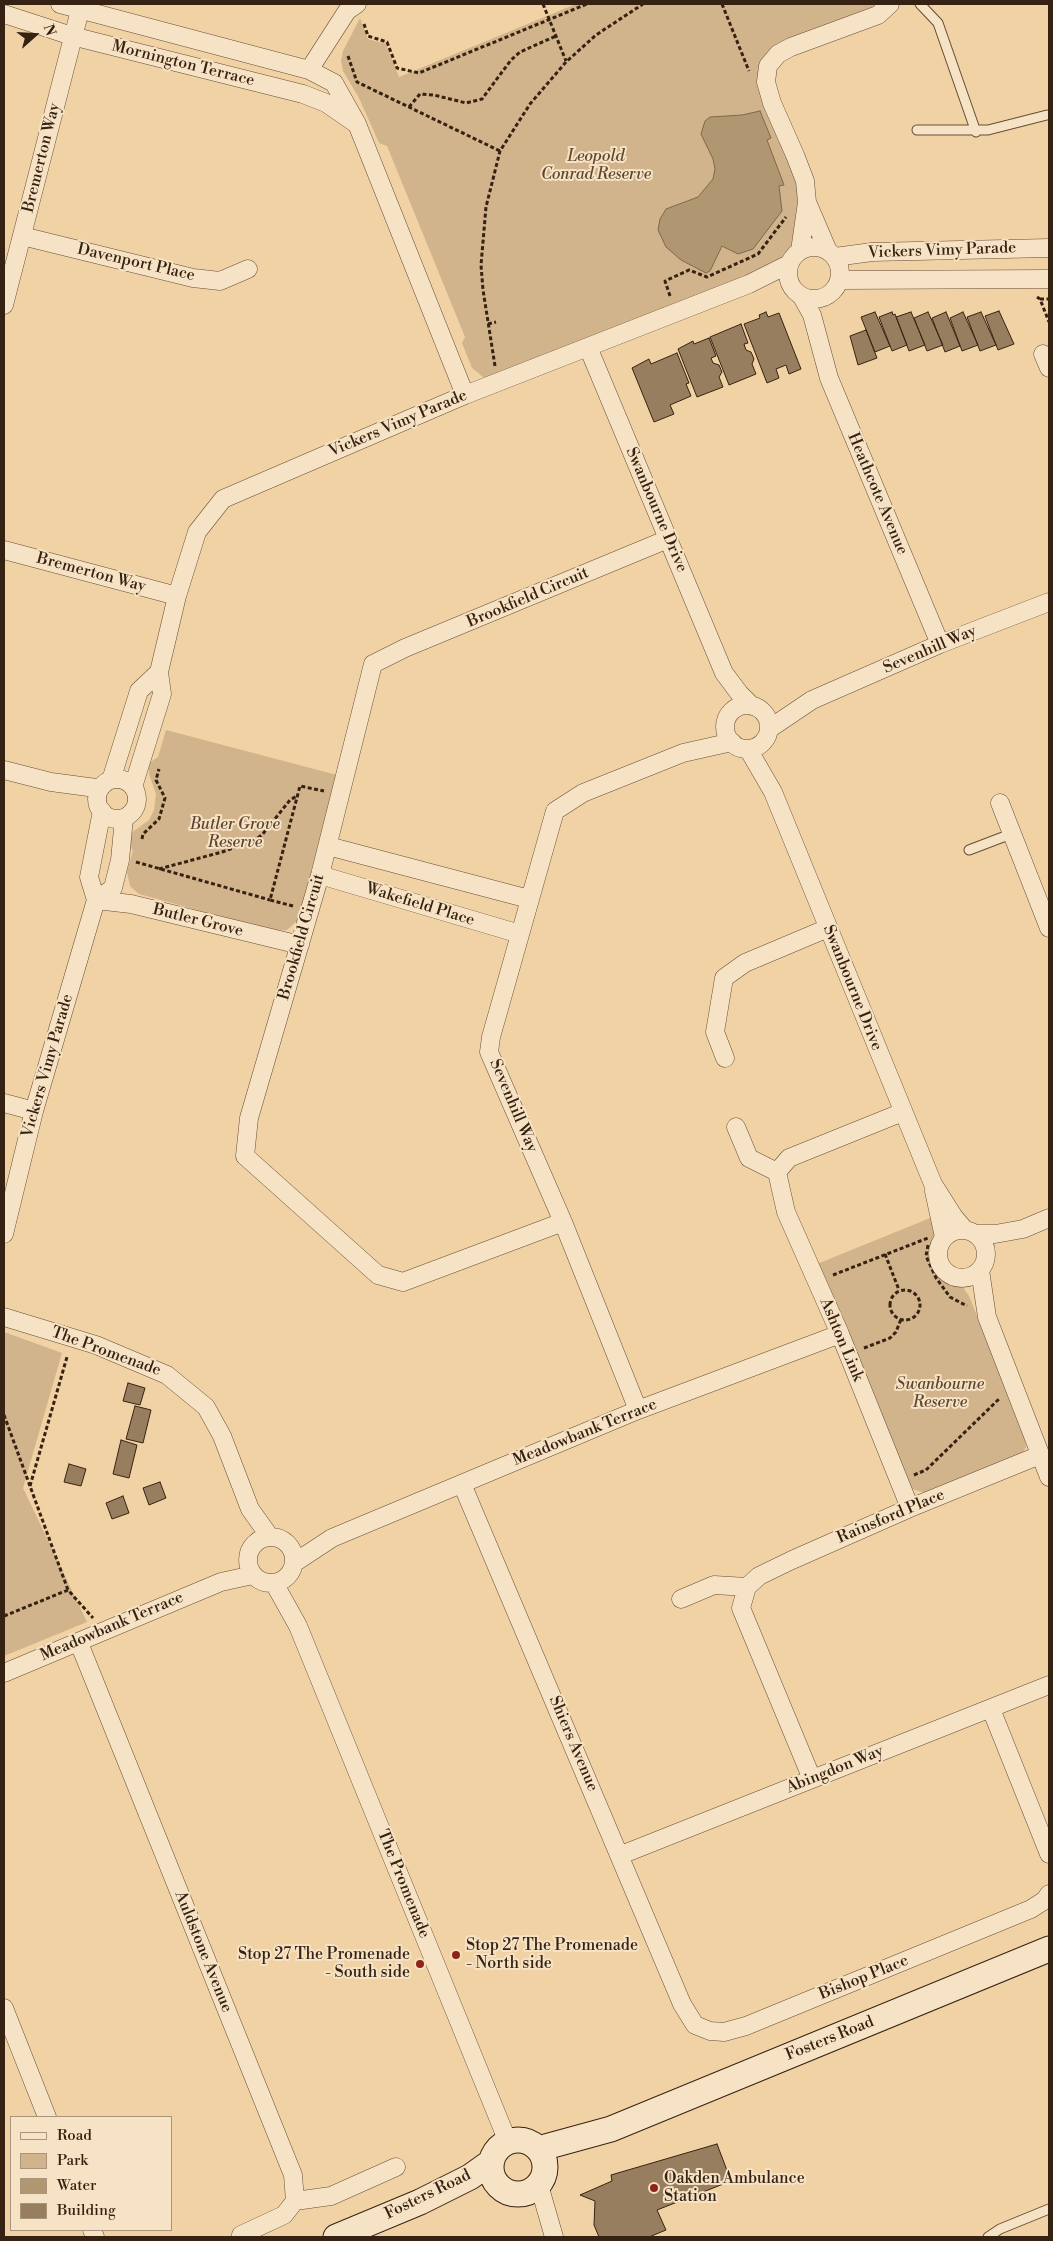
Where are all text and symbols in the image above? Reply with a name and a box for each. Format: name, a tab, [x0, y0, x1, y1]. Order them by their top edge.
north arrow	[10, 10, 60, 60]
text: N	[39, 22, 59, 38]
street label: Mornington Terrace	[110, 37, 256, 91]
street label: Bremerton Way	[19, 101, 65, 215]
park label: Leopold Conrad Reserve	[541, 147, 651, 185]
street label: Vickers Vimy Parade	[867, 239, 1017, 263]
street label: Davenport Place	[75, 240, 197, 286]
street label: Vickers Vimy Parade	[326, 386, 470, 462]
street label: Heathcote Avenue	[843, 430, 911, 558]
street label: Swanbourne Drive	[621, 445, 691, 575]
street label: Bremerton Way	[34, 549, 148, 597]
street label: Brookfield Circuit	[464, 564, 592, 632]
street label: Sevenhill Way	[881, 622, 979, 678]
park label: Butler Grove Reserve	[190, 815, 280, 853]
street label: Brookfield Circuit	[275, 872, 329, 1002]
street label: Wakefield Place	[363, 879, 477, 931]
street label: Butler Grove	[151, 901, 245, 941]
street label: Swanbourne Drive	[818, 922, 886, 1054]
street label: Vickers Vimy Parade	[18, 992, 78, 1140]
street label: Sevenhill Way	[485, 1057, 541, 1155]
street label: Ashton Link	[815, 1295, 867, 1385]
street label: The Promenade	[48, 1323, 164, 1381]
park label: Swanbourne Reserve	[896, 1375, 984, 1413]
street label: Meadowbank Terrace	[510, 1395, 660, 1471]
street label: Rainsford Place	[834, 1486, 948, 1548]
street label: Meadowbank Terrace	[37, 1588, 187, 1666]
street label: Shiers Avenue	[544, 1693, 602, 1795]
street label: Abingdon Way	[784, 1742, 886, 1798]
street label: The Promenade	[372, 1827, 434, 1941]
street label: Auldstone Avenue	[170, 1889, 236, 2015]
place label: Stop 27 The Promenade - North side	[466, 1936, 638, 1974]
place label: Stop 27 The Promenade - South side	[238, 1945, 410, 1983]
marker: Stop 27 The Promenade - North side	[450, 1949, 462, 1961]
street label: Bishop Place	[817, 1951, 911, 2005]
marker: Stop 27 The Promenade - South side	[414, 1958, 426, 1970]
street label: Fosters Road	[783, 2013, 877, 2065]
legend	[10, 2116, 172, 2231]
text: Road	[57, 2126, 92, 2145]
text: Park	[57, 2151, 88, 2170]
street label: Fosters Road	[382, 2166, 474, 2224]
place label: Oakden Ambulance Station	[664, 2169, 805, 2207]
text: Water	[57, 2176, 96, 2195]
marker: Oakden Ambulance Station	[648, 2182, 660, 2194]
text: Building	[57, 2201, 116, 2220]

